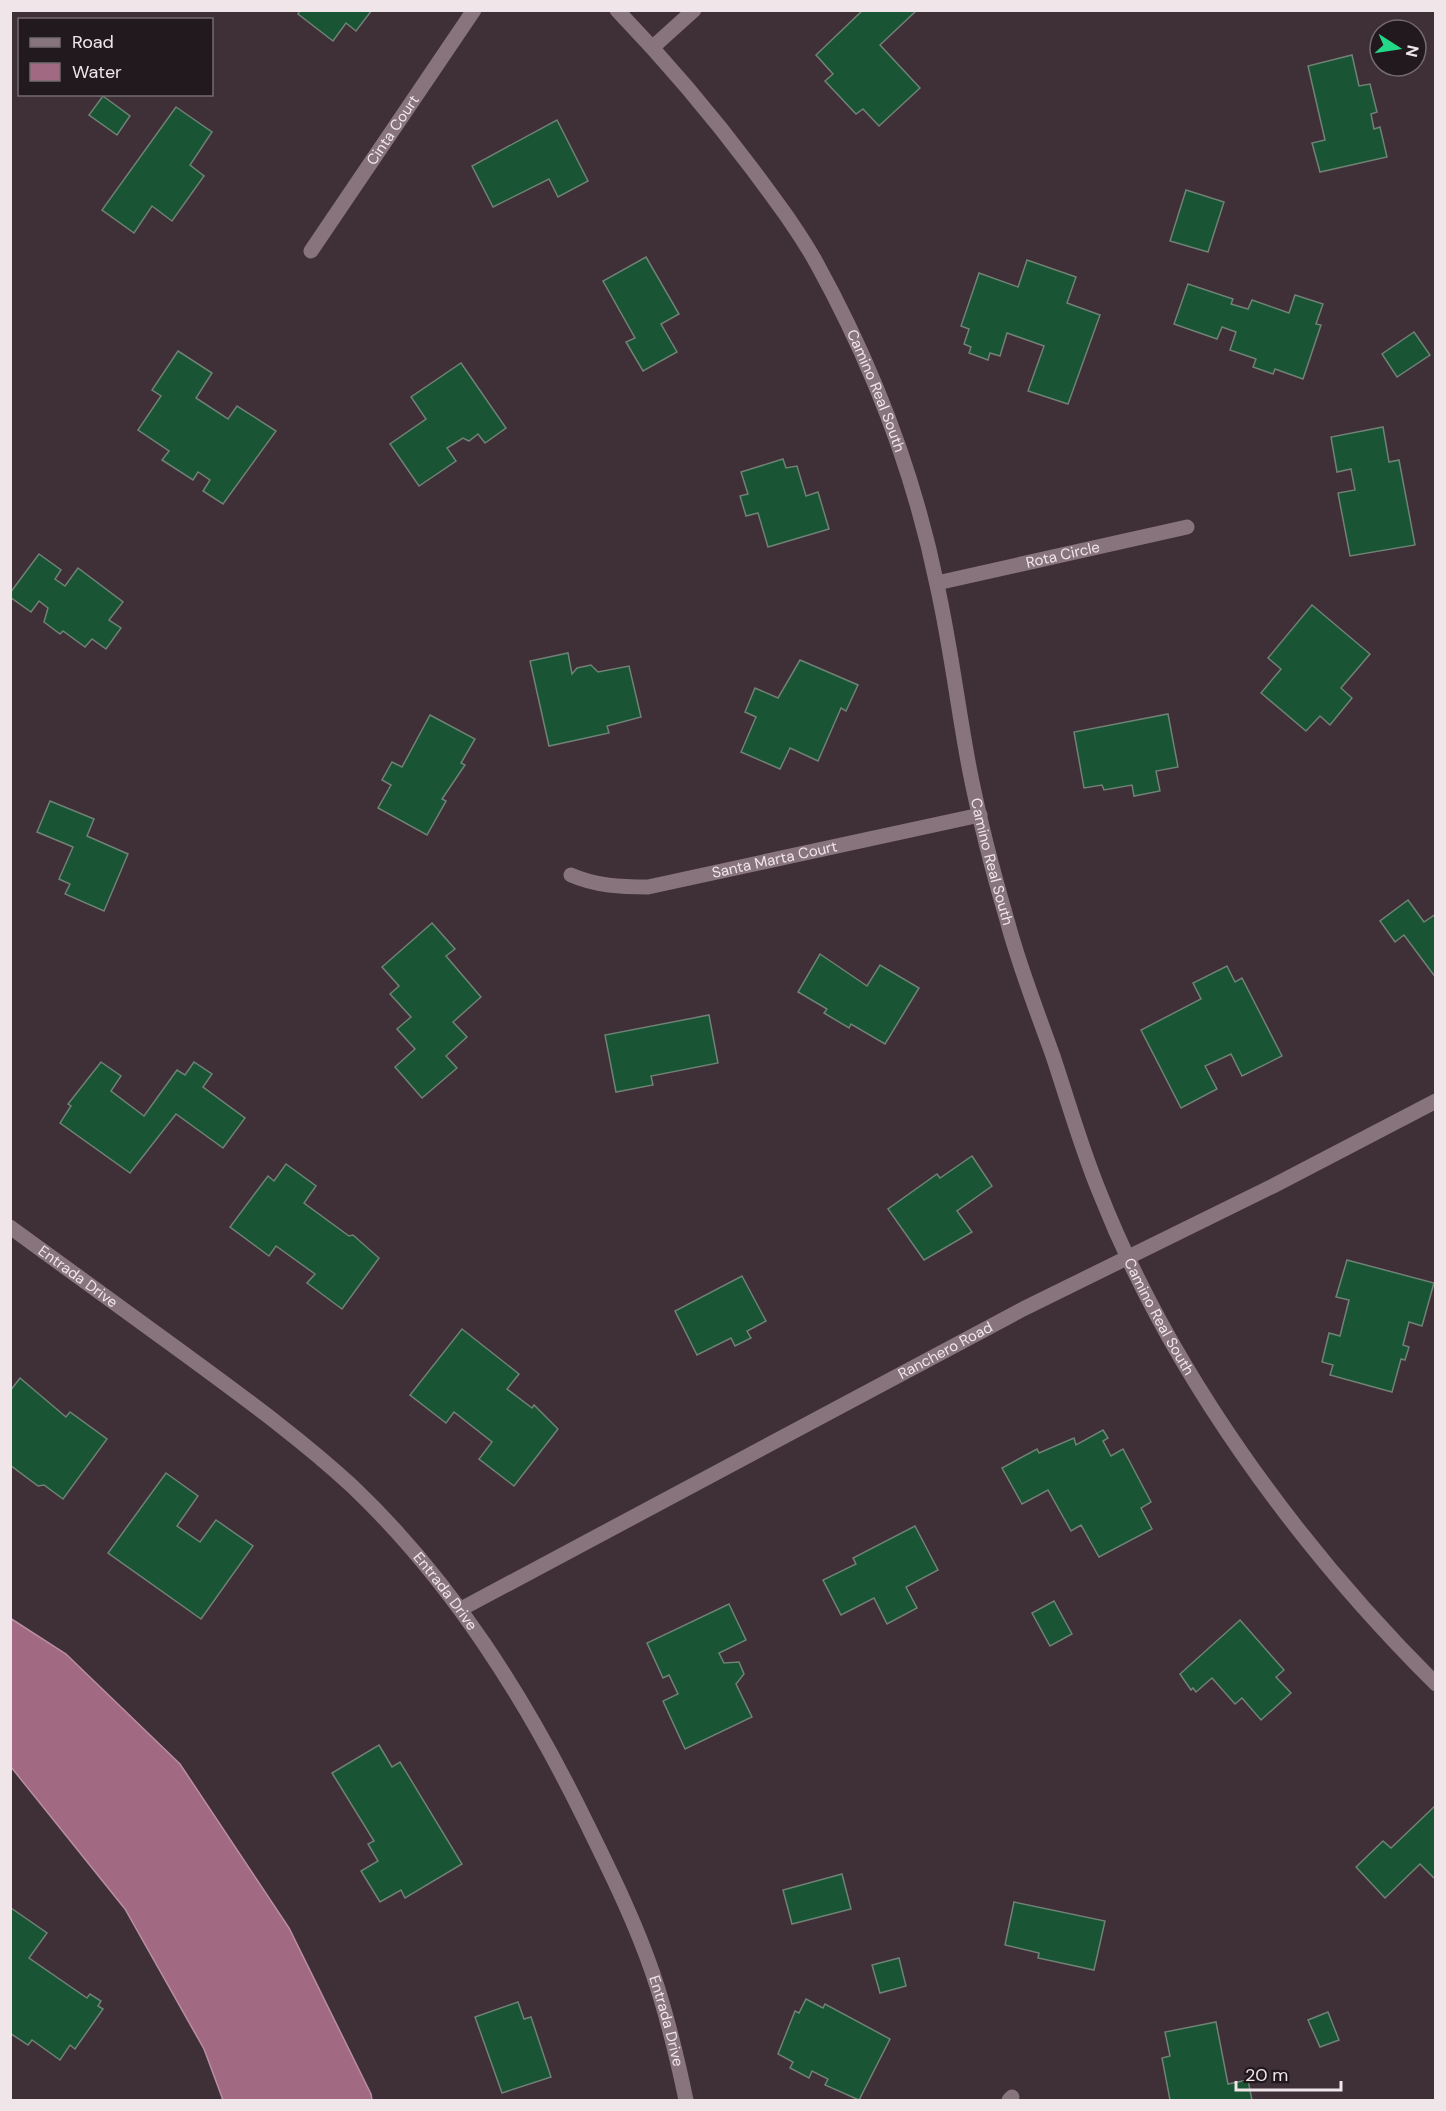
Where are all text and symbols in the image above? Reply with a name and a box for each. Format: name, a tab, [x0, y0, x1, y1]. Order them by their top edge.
legend	[18, 18, 213, 96]
north arrow	[1368, 18, 1428, 78]
text: Road	[72, 30, 114, 54]
text: N	[1401, 43, 1424, 59]
text: Water	[72, 60, 122, 84]
street label: Cinta Court	[362, 91, 424, 169]
street label: Camino Real South	[842, 326, 910, 455]
street label: Rota Circle	[1024, 537, 1102, 573]
street label: Camino Real South	[966, 796, 1018, 927]
street label: Santa Marta Court	[710, 836, 839, 883]
street label: Entrada Drive	[34, 1241, 122, 1312]
street label: Camino Real South	[1119, 1255, 1199, 1379]
street label: Ranchero Road	[895, 1317, 996, 1384]
street label: Entrada Drive	[409, 1548, 482, 1634]
street label: Entrada Drive	[644, 1973, 688, 2069]
scale bar	[1236, 2054, 1341, 2092]
text: 20 m	[1245, 2063, 1288, 2087]

